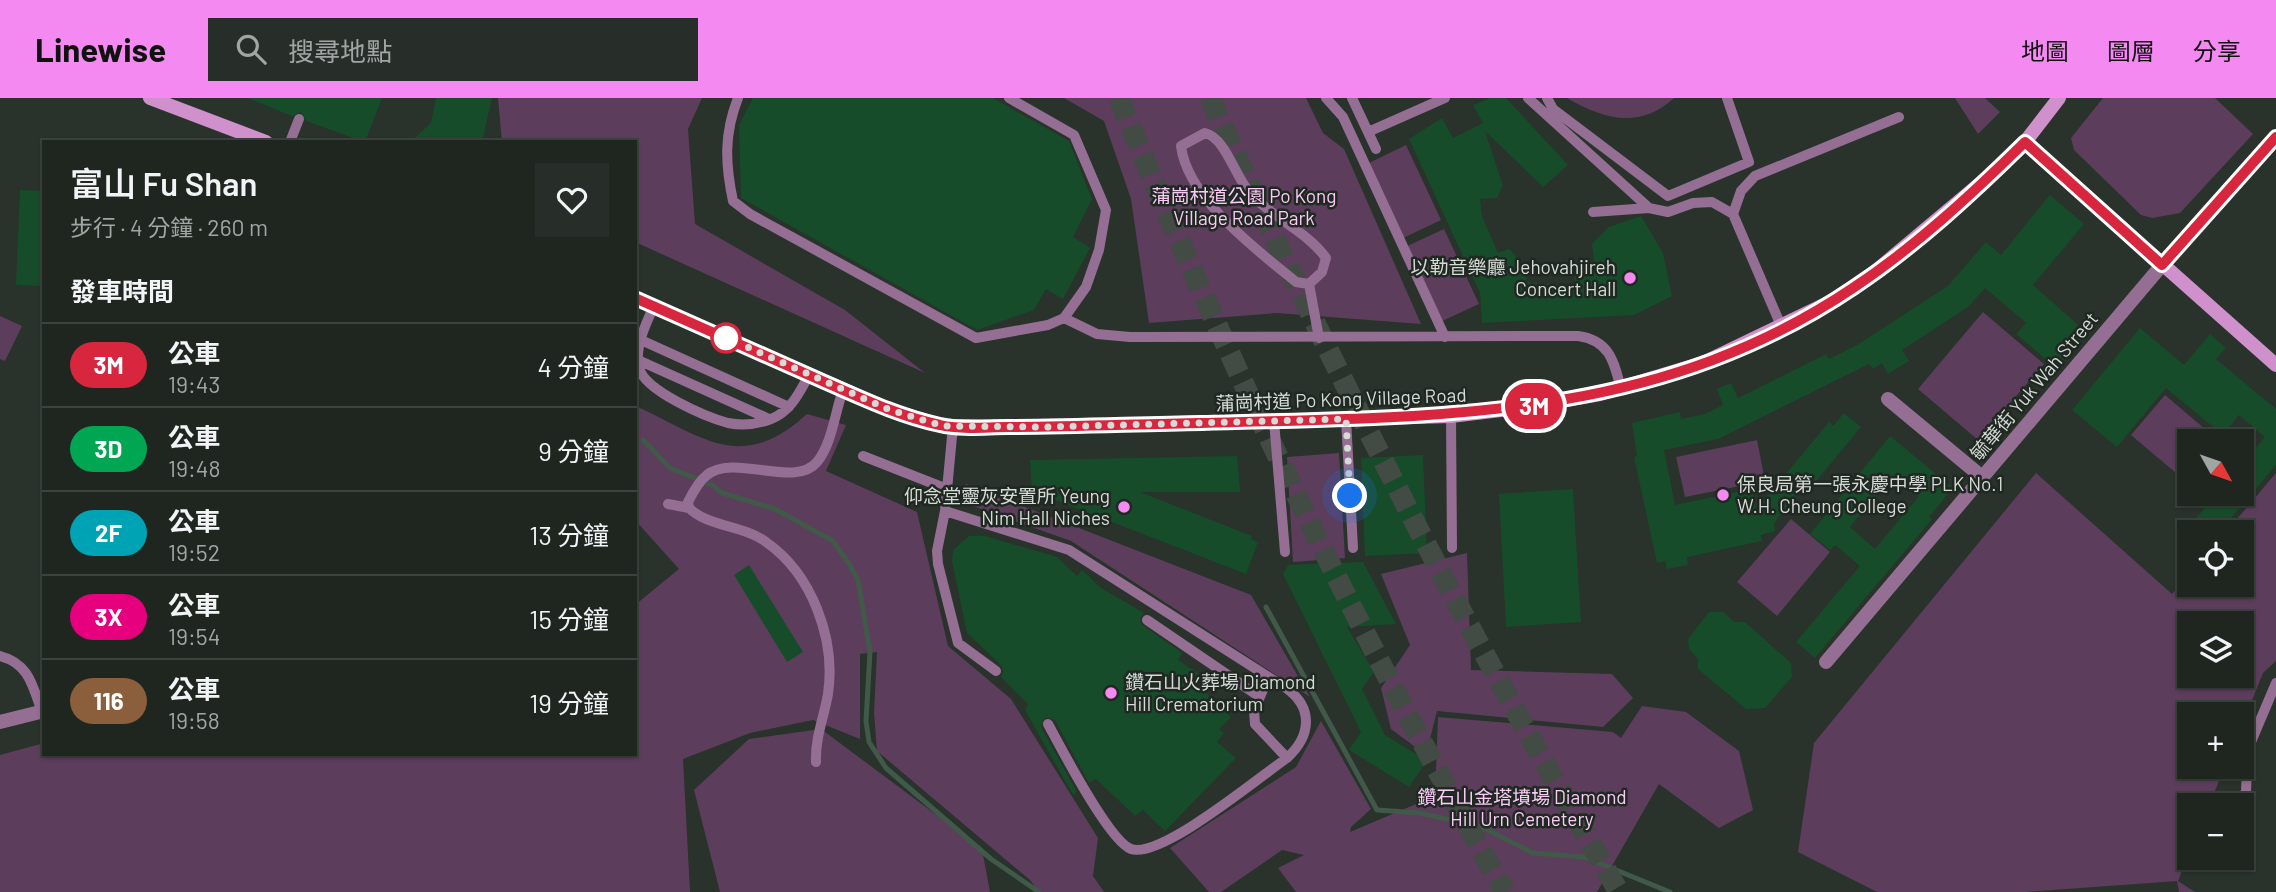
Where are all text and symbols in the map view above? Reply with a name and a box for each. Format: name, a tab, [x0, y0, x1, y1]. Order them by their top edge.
search box	[208, 18, 698, 81]
text: Linewise	[35, 29, 166, 69]
icon: search	[232, 30, 270, 68]
text: 搜尋地點	[288, 35, 392, 66]
text: 地圖	[2021, 36, 2069, 65]
text: 圖層	[2107, 36, 2155, 65]
text: 分享	[2193, 36, 2241, 65]
text: 富山 Fu Shan	[70, 163, 257, 203]
button: heart	[535, 163, 609, 237]
park label: 蒲崗村道公園 Po Kong Village Road Park	[1152, 184, 1336, 229]
text: 步行 · 4 分鐘 · 260 m	[70, 213, 268, 241]
place label: 以勒音樂廳 Jehovahjireh Concert Hall	[1411, 255, 1616, 300]
marker: 以勒音樂廳 Jehovahjireh Concert Hall	[1622, 270, 1638, 286]
text: 發車時間	[70, 275, 174, 306]
street label: 毓華街 Yuk Wah Street	[1965, 307, 2102, 464]
unlabelled marker	[711, 323, 741, 353]
text: 公車	[168, 337, 220, 368]
text: 3M	[93, 350, 124, 379]
text: 4 分鐘	[537, 351, 609, 382]
text: 19:43	[168, 370, 220, 398]
street label: 蒲崗村道 Po Kong Village Road	[1215, 383, 1467, 414]
line badge: 3M	[1502, 383, 1566, 429]
text: 3M	[1519, 391, 1549, 420]
text: 公車	[168, 421, 220, 452]
north arrow	[2177, 429, 2254, 506]
map controls	[2177, 429, 2254, 870]
text: 3D	[95, 434, 122, 463]
text: 9 分鐘	[538, 435, 609, 466]
text: 19:48	[168, 454, 221, 482]
place label: 保良局第一張永慶中學 PLK No.1 W.H. Cheung College	[1737, 472, 2003, 517]
your location	[1332, 478, 1367, 513]
place label: 仰念堂靈灰安置所 Yeung Nim Hall Niches	[904, 484, 1110, 529]
marker: 保良局第一張永慶中學 PLK No.1 W.H. Cheung College	[1715, 487, 1731, 503]
marker: 仰念堂靈灰安置所 Yeung Nim Hall Niches	[1116, 499, 1132, 515]
text: 公車	[168, 505, 220, 536]
text: 2F	[95, 518, 122, 547]
text: 13 分鐘	[529, 519, 609, 550]
button: locate	[2177, 520, 2254, 597]
text: 19:52	[168, 538, 220, 566]
text: 公車	[168, 589, 220, 620]
text: 3X	[94, 602, 123, 631]
text: 15 分鐘	[529, 603, 609, 634]
button: layers	[2177, 611, 2254, 688]
text: 19:54	[168, 622, 220, 650]
place label: 鑽石山火葬場 Diamond Hill Crematorium	[1125, 670, 1316, 715]
text: 公車	[168, 673, 220, 704]
marker: 鑽石山火葬場 Diamond Hill Crematorium	[1103, 685, 1119, 701]
text: 116	[93, 686, 124, 715]
text: 19 分鐘	[529, 687, 609, 718]
button: +	[2177, 702, 2254, 779]
text: 19:58	[168, 706, 220, 734]
park label: 鑽石山金塔墳場 Diamond Hill Urn Cemetery	[1417, 785, 1627, 830]
button: −	[2177, 793, 2254, 870]

